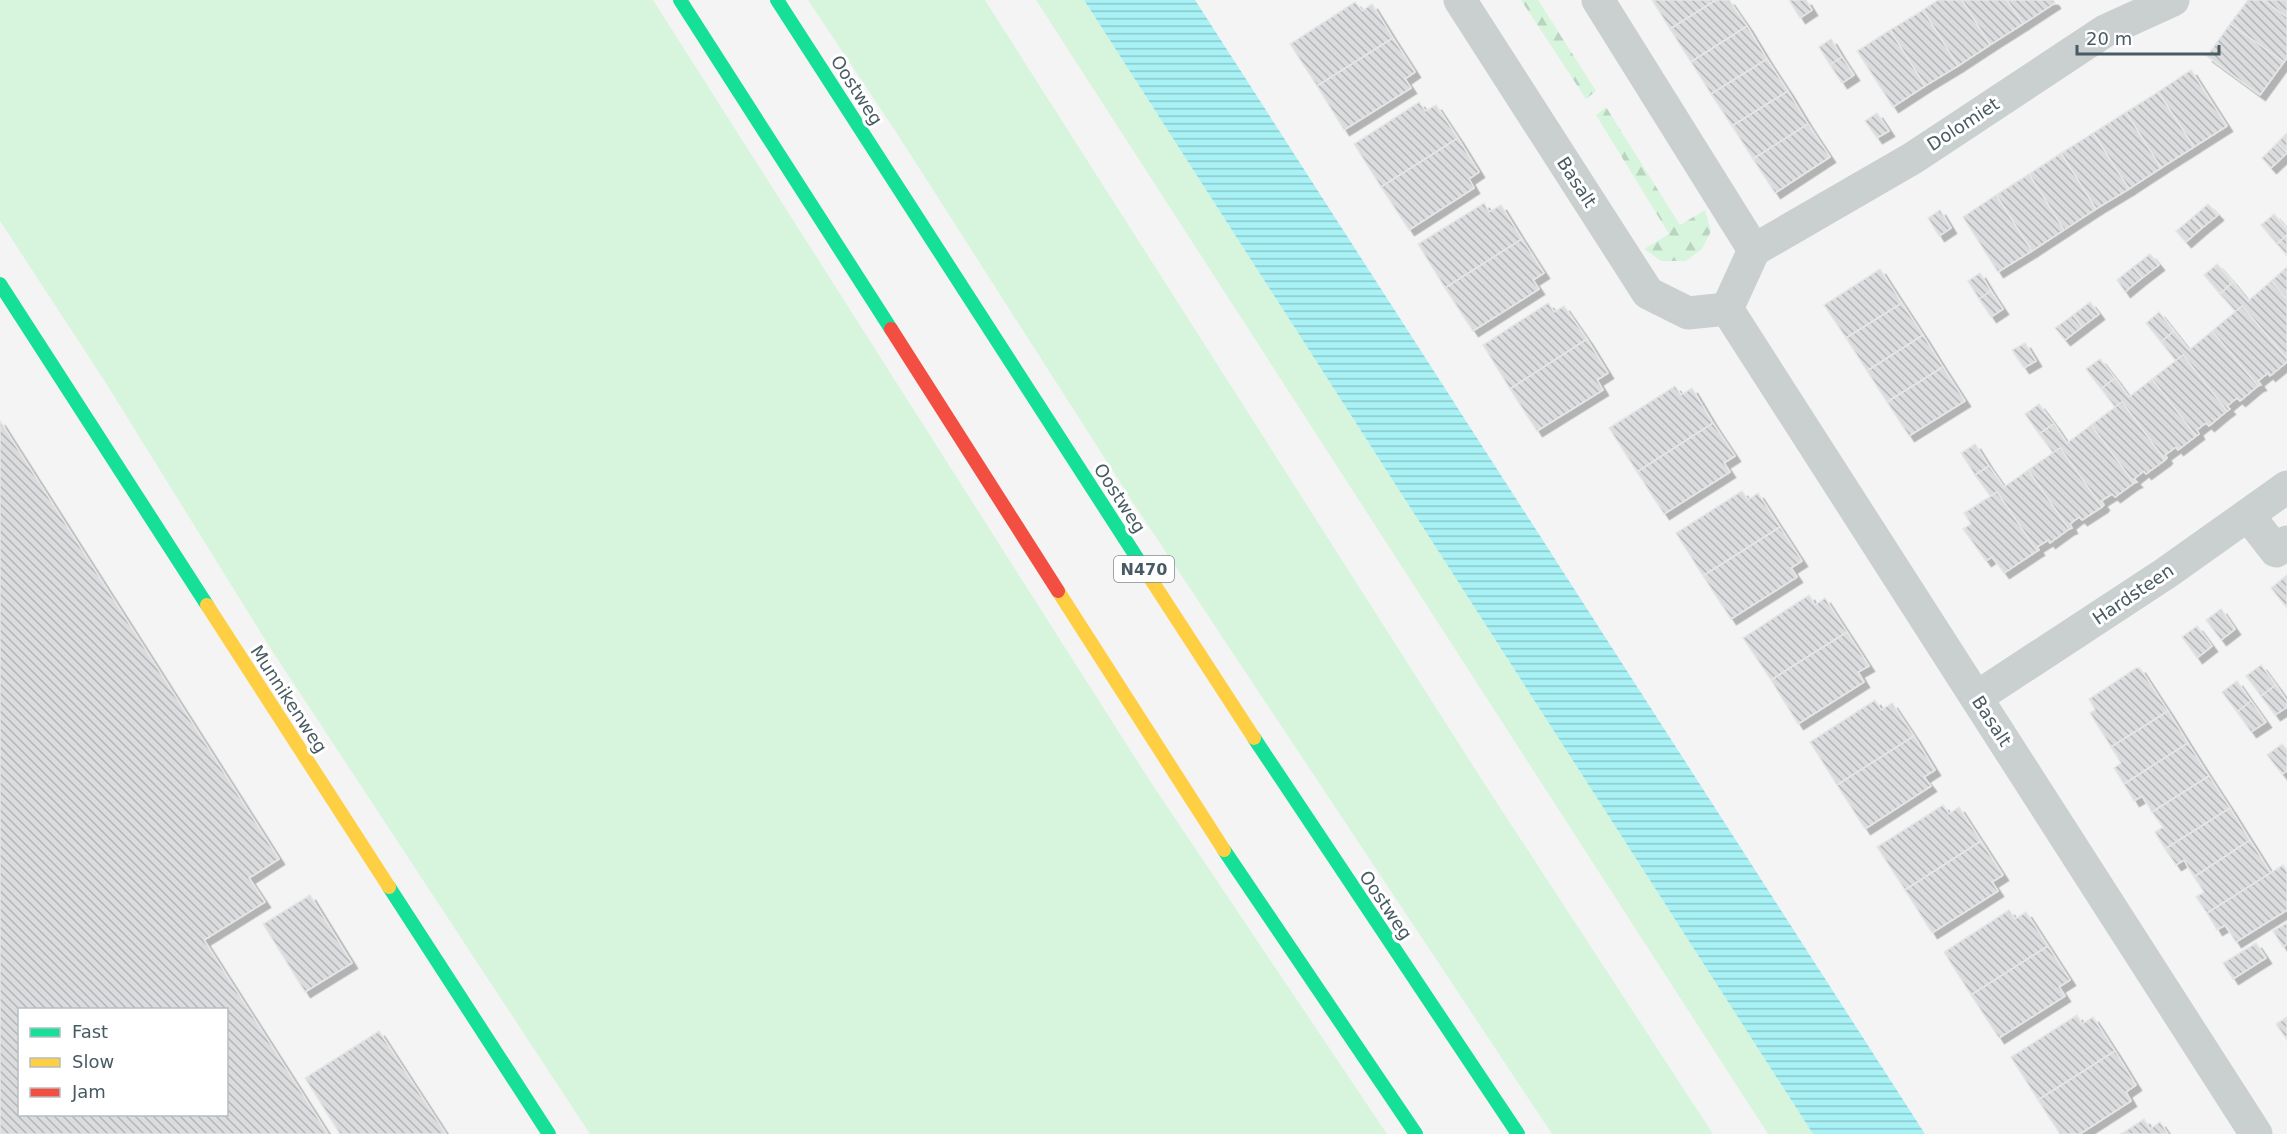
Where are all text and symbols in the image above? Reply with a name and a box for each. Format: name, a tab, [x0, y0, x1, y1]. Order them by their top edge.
scale bar	[2077, 18, 2220, 56]
text: 20 m	[2086, 28, 2132, 49]
street label: Oostweg	[827, 51, 887, 129]
street label: Dolomiet	[1923, 93, 2003, 155]
street label: Basalt	[1553, 153, 1601, 211]
street label: Oostweg	[1090, 459, 1150, 537]
road number: N470	[1114, 556, 1174, 582]
street label: Hardsteen	[2089, 559, 2177, 629]
street label: Munnikenweg	[246, 641, 332, 757]
street label: Basalt	[1968, 692, 2016, 750]
street label: Oostweg	[1355, 866, 1417, 944]
legend	[18, 1008, 228, 1116]
text: Fast	[72, 1021, 108, 1042]
text: Slow	[72, 1051, 114, 1072]
text: Jam	[71, 1081, 106, 1102]

